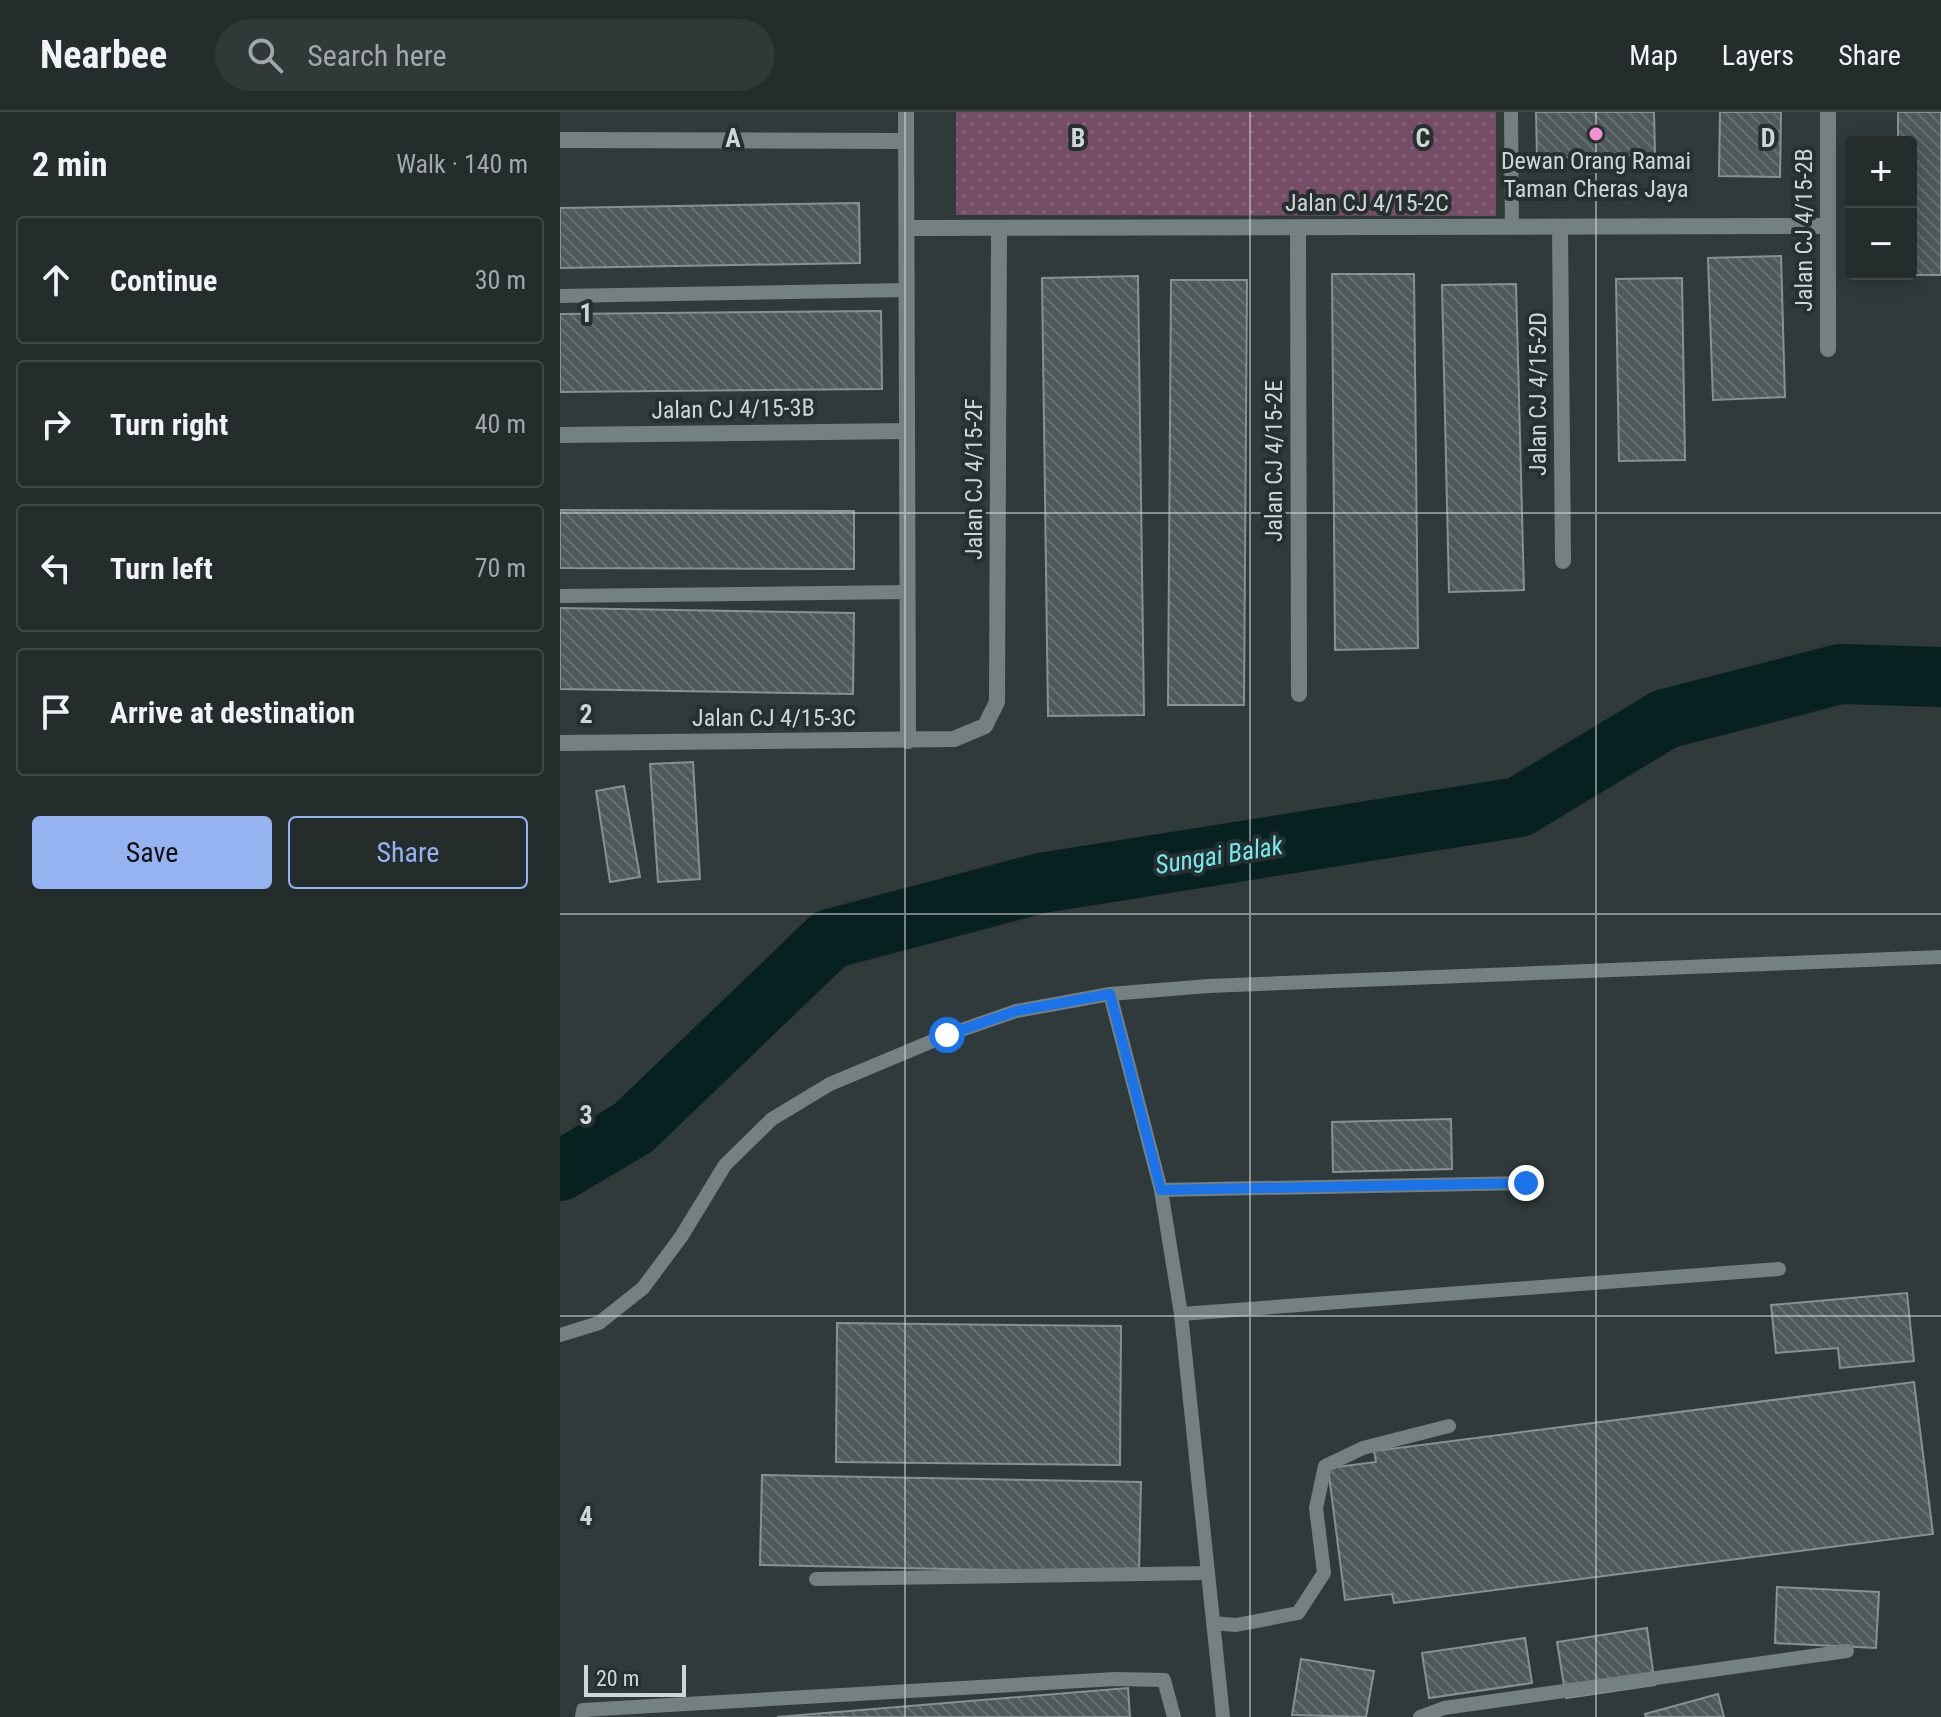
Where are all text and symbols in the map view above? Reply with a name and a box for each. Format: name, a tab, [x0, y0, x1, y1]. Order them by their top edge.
search box	[215, 19, 775, 91]
text: Nearbee	[40, 33, 167, 77]
icon: search	[243, 33, 287, 77]
text: Search here	[307, 38, 447, 73]
text: Map	[1629, 39, 1678, 72]
text: Layers	[1722, 39, 1794, 72]
text: Share	[1838, 39, 1901, 72]
text: A	[725, 123, 741, 153]
text: B	[1071, 123, 1085, 153]
text: C	[1416, 123, 1431, 153]
text: D	[1761, 123, 1775, 153]
marker: Dewan Orang Ramai Taman Cheras Jaya	[1587, 125, 1605, 143]
map controls	[1845, 136, 1917, 280]
button: +	[1845, 136, 1917, 208]
text: 2 min	[32, 144, 108, 184]
place label: Dewan Orang Ramai Taman Cheras Jaya	[1501, 147, 1691, 203]
street label: Jalan CJ 4/15-2B	[1790, 148, 1818, 312]
text: Walk · 140 m	[396, 149, 528, 179]
street label: Jalan CJ 4/15-2C	[1285, 189, 1449, 217]
button: −	[1845, 208, 1917, 280]
icon: ahead	[34, 258, 78, 302]
text: Continue	[110, 263, 217, 298]
text: 30 m	[475, 265, 526, 295]
text: 1	[579, 298, 593, 328]
street label: Jalan CJ 4/15-2D	[1524, 312, 1552, 476]
street label: Jalan CJ 4/15-2E	[1260, 380, 1288, 542]
street label: Jalan CJ 4/15-3B	[651, 394, 815, 424]
street label: Jalan CJ 4/15-2F	[960, 398, 988, 560]
icon: right	[34, 402, 78, 446]
text: Turn right	[110, 407, 228, 442]
text: 40 m	[475, 409, 526, 439]
icon: left	[34, 546, 78, 590]
text: Turn left	[110, 551, 213, 586]
text: 70 m	[475, 553, 526, 583]
icon: arrive	[34, 690, 78, 734]
text: Arrive at destination	[110, 695, 355, 730]
text: 2	[579, 699, 593, 729]
street label: Jalan CJ 4/15-3C	[692, 704, 856, 732]
button: Save	[32, 816, 272, 889]
button: Share	[288, 816, 528, 889]
water label: Sungai Balak	[1153, 830, 1286, 880]
route start	[929, 1017, 965, 1053]
text: 3	[579, 1100, 593, 1130]
route end	[1508, 1165, 1544, 1201]
text: 4	[579, 1501, 593, 1531]
scale bar	[584, 1661, 686, 1697]
text: 20 m	[596, 1666, 639, 1691]

